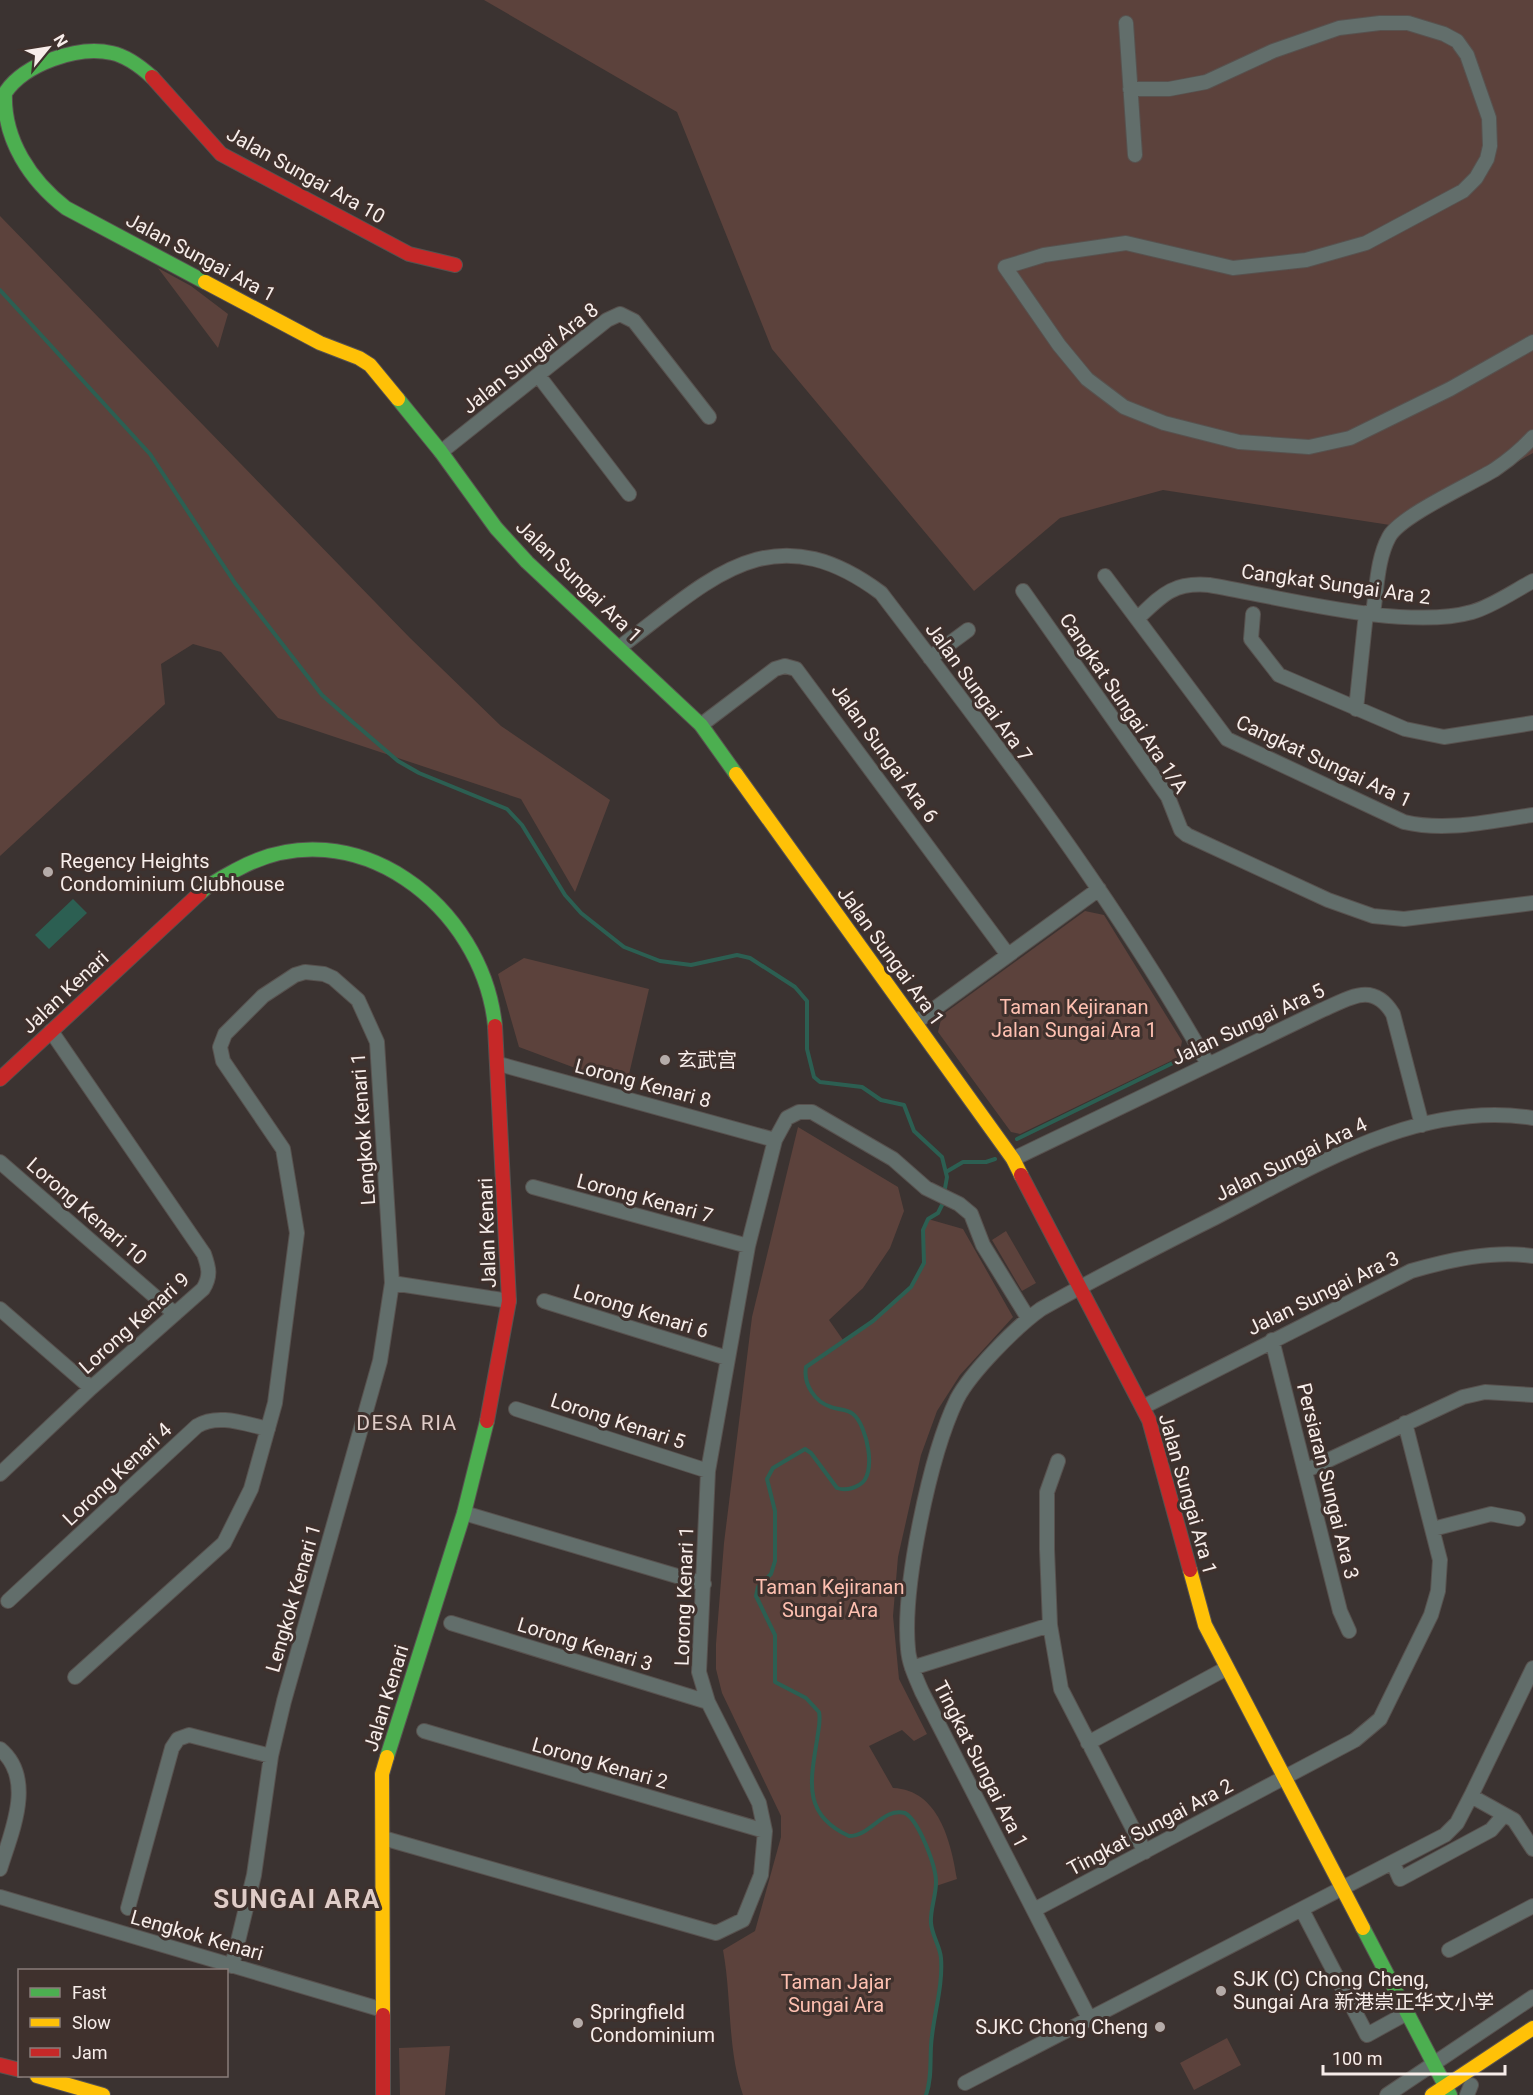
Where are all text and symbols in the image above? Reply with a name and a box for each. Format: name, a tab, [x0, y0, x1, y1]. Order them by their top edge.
north arrow	[18, 18, 78, 78]
text: N	[50, 31, 72, 50]
street label: Jalan Sungai Ara 10	[223, 122, 389, 228]
street label: Jalan Sungai Ara 1	[122, 207, 280, 307]
street label: Jalan Sungai Ara 8	[457, 297, 603, 419]
street label: Jalan Sungai Ara 1	[511, 515, 647, 647]
street label: Cangkat Sungai Ara 2	[1240, 559, 1432, 609]
street label: Cangkat Sungai Ara 1/A	[1055, 608, 1193, 798]
street label: Jalan Sungai Ara 7	[920, 618, 1038, 766]
street label: Jalan Sungai Ara 6	[826, 679, 944, 827]
street label: Cangkat Sungai Ara 1	[1232, 710, 1416, 812]
place label: Regency Heights Condominium Clubhouse	[60, 849, 285, 896]
marker: Regency Heights Condominium Clubhouse	[41, 865, 55, 879]
street label: Jalan Sungai Ara 1	[832, 882, 950, 1030]
street label: Jalan Kenari	[17, 946, 113, 1038]
street label: Jalan Sungai Ara 5	[1168, 978, 1328, 1070]
park label: Taman Kejiranan Jalan Sungai Ara 1	[991, 995, 1157, 1042]
place label: 玄武宫	[677, 1048, 737, 1072]
street label: Lengkok Kenari 1	[346, 1052, 380, 1206]
street label: Lorong Kenari 8	[572, 1053, 714, 1113]
marker: 玄武宫	[658, 1053, 672, 1067]
street label: Jalan Sungai Ara 4	[1211, 1112, 1371, 1206]
street label: Lorong Kenari 10	[22, 1152, 152, 1270]
street label: Lorong Kenari 7	[574, 1168, 716, 1228]
street label: Jalan Kenari	[473, 1178, 501, 1288]
street label: Jalan Sungai Ara 3	[1243, 1246, 1403, 1340]
street label: Lorong Kenari 9	[74, 1267, 194, 1379]
street label: Lorong Kenari 6	[571, 1279, 711, 1343]
street label: Persiaran Sungai Ara 3	[1292, 1380, 1364, 1582]
street label: Lorong Kenari 5	[548, 1388, 688, 1454]
district label: DESA RIA	[356, 1411, 458, 1435]
street label: Jalan Sungai Ara 1	[1154, 1411, 1222, 1577]
street label: Lorong Kenari 4	[58, 1417, 176, 1531]
street label: Lengkok Kenari 1	[260, 1521, 326, 1675]
street label: Lorong Kenari 1	[670, 1526, 698, 1666]
park label: Taman Kejiranan Sungai Ara	[756, 1575, 904, 1622]
street label: Lorong Kenari 3	[515, 1612, 655, 1676]
street label: Jalan Kenari	[358, 1642, 414, 1754]
street label: Tingkat Sungai Ara 1	[929, 1677, 1033, 1851]
street label: Lorong Kenari 2	[529, 1732, 671, 1794]
street label: Tingkat Sungai Ara 2	[1063, 1773, 1237, 1881]
district label: SUNGAI ARA	[213, 1884, 381, 1914]
street label: Lengkok Kenari	[128, 1905, 266, 1965]
place label: SJK (C) Chong Cheng, Sungai Ara 新港崇正华文小学	[1233, 1967, 1494, 2014]
legend	[18, 1969, 228, 2077]
park label: Taman Jajar Sungai Ara	[781, 1970, 891, 2017]
text: Fast	[72, 1982, 107, 2003]
marker: SJK (C) Chong Cheng, Sungai Ara 新港崇正华文小学	[1214, 1984, 1228, 1998]
place label: Springfield Condominium	[590, 2000, 715, 2047]
text: Slow	[72, 2012, 111, 2033]
place label: SJKC Chong Cheng	[975, 2015, 1148, 2039]
marker: Springfield Condominium	[571, 2016, 585, 2030]
marker: SJKC Chong Cheng	[1153, 2020, 1167, 2034]
scale bar	[1323, 2038, 1504, 2076]
text: Jam	[72, 2042, 108, 2063]
text: 100 m	[1332, 2048, 1383, 2069]

